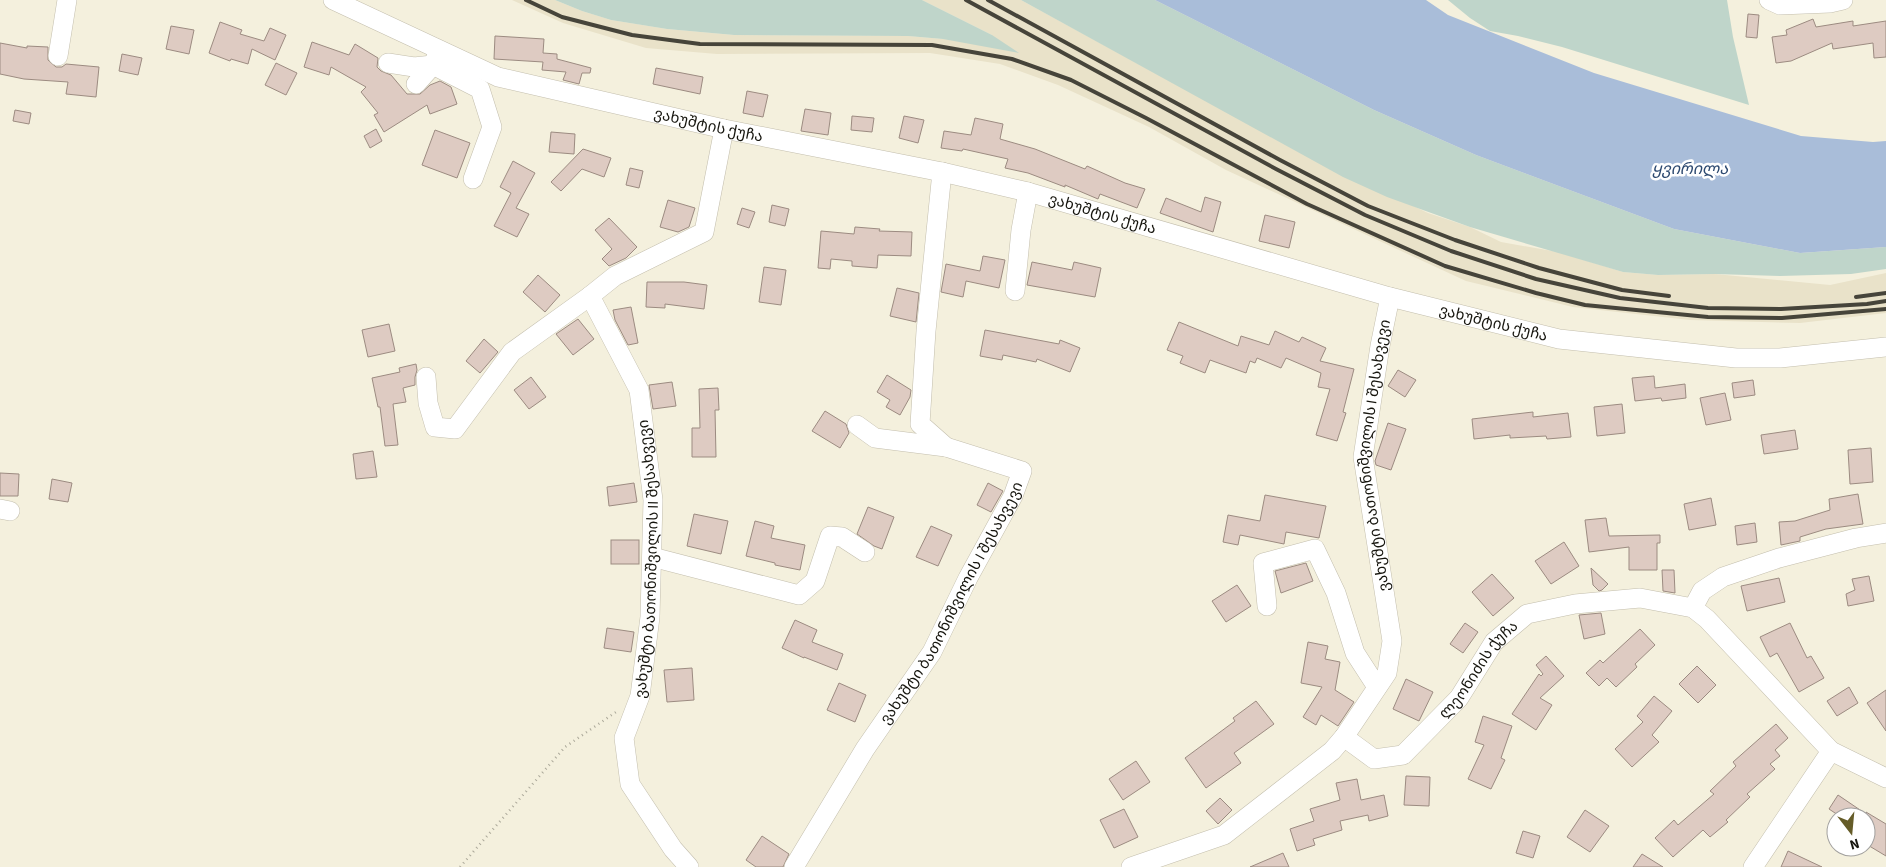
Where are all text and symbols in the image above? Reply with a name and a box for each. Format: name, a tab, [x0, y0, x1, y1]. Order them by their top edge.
street label: ვახუშტის ქუჩა	[652, 103, 765, 147]
water label: ყვირილა	[1652, 158, 1728, 180]
street label: ვახუშტის ქუჩა	[1046, 189, 1159, 240]
street label: ვახუშტის ქუჩა	[1437, 300, 1550, 347]
text: ვახუშტი ბათონიშვილის I შესახვევი	[1353, 317, 1396, 593]
street label: ვახუშტი ბათონიშვილის I შესახვევი	[1377, 318, 1395, 594]
street label: ვახუშტი ბათონიშვილის II შესახვევი	[630, 419, 664, 699]
street label: ვახუშტი ბათონიშვილის I შესახვევი	[875, 479, 1028, 729]
street label: ლეონიძის ქუჩა	[1434, 616, 1523, 724]
north arrow	[1826, 807, 1876, 857]
text: N	[1847, 833, 1862, 854]

